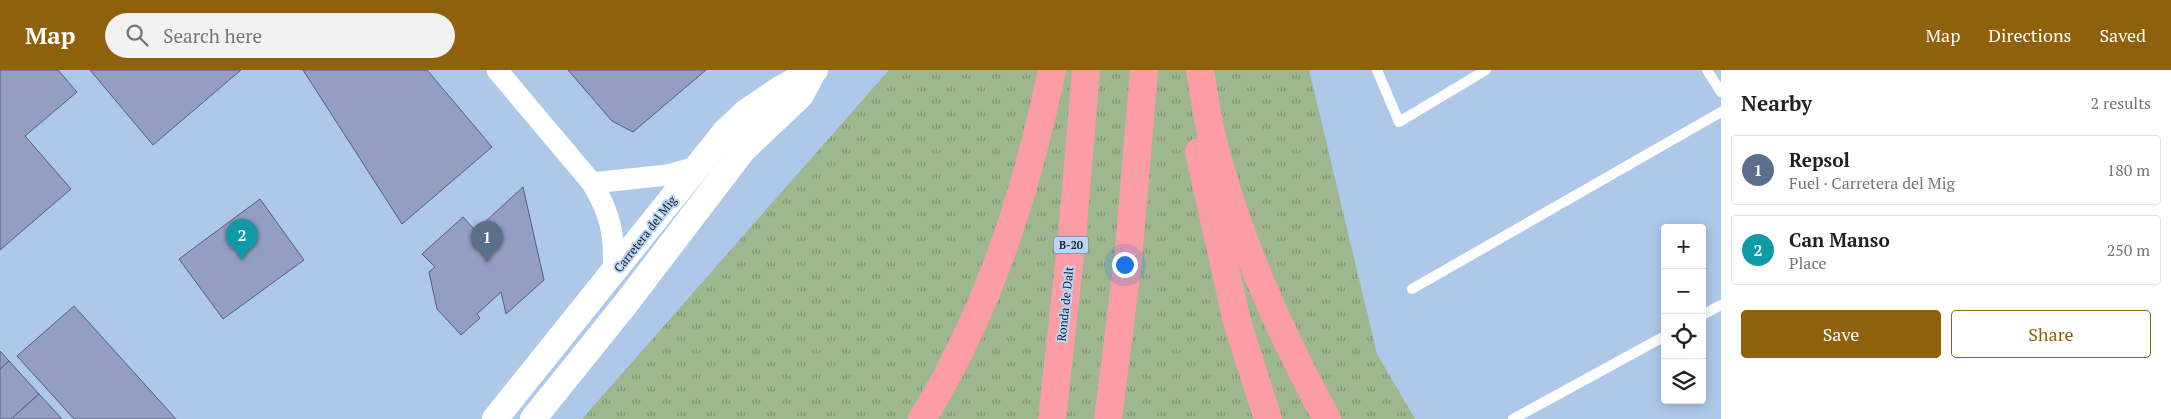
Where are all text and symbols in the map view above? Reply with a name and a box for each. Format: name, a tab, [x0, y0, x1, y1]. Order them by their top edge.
search box	[105, 13, 455, 58]
text: Map	[25, 19, 75, 51]
icon: search	[123, 21, 151, 49]
text: Search here	[163, 23, 262, 48]
text: Map	[1925, 23, 1960, 47]
text: Directions	[1988, 23, 2071, 47]
text: Saved	[2099, 23, 2146, 47]
text: Nearby	[1741, 89, 1812, 117]
text: 2 results	[2091, 92, 2151, 114]
text: Repsol	[1789, 147, 1850, 172]
text: 1	[1753, 159, 1763, 181]
text: 180 m	[2107, 159, 2150, 181]
text: Fuel · Carretera del Mig	[1789, 172, 1955, 194]
street label: Carretera del Mig	[611, 192, 680, 275]
pin: 2	[226, 219, 258, 260]
pin: 1	[471, 221, 503, 262]
map controls	[1661, 224, 1706, 404]
button: +	[1661, 224, 1706, 269]
text: Can Manso	[1789, 227, 1890, 252]
road number: B-20	[1054, 236, 1088, 254]
text: 2	[1753, 239, 1763, 261]
text: 250 m	[2107, 239, 2150, 261]
your location	[1112, 252, 1138, 278]
text: Place	[1789, 252, 1827, 274]
street label: Ronda de Dalt	[1054, 265, 1076, 342]
button: −	[1661, 269, 1706, 314]
button: Save	[1741, 310, 1941, 358]
button: Share	[1951, 310, 2151, 358]
button: locate	[1661, 314, 1706, 359]
button: layers	[1661, 359, 1706, 404]

